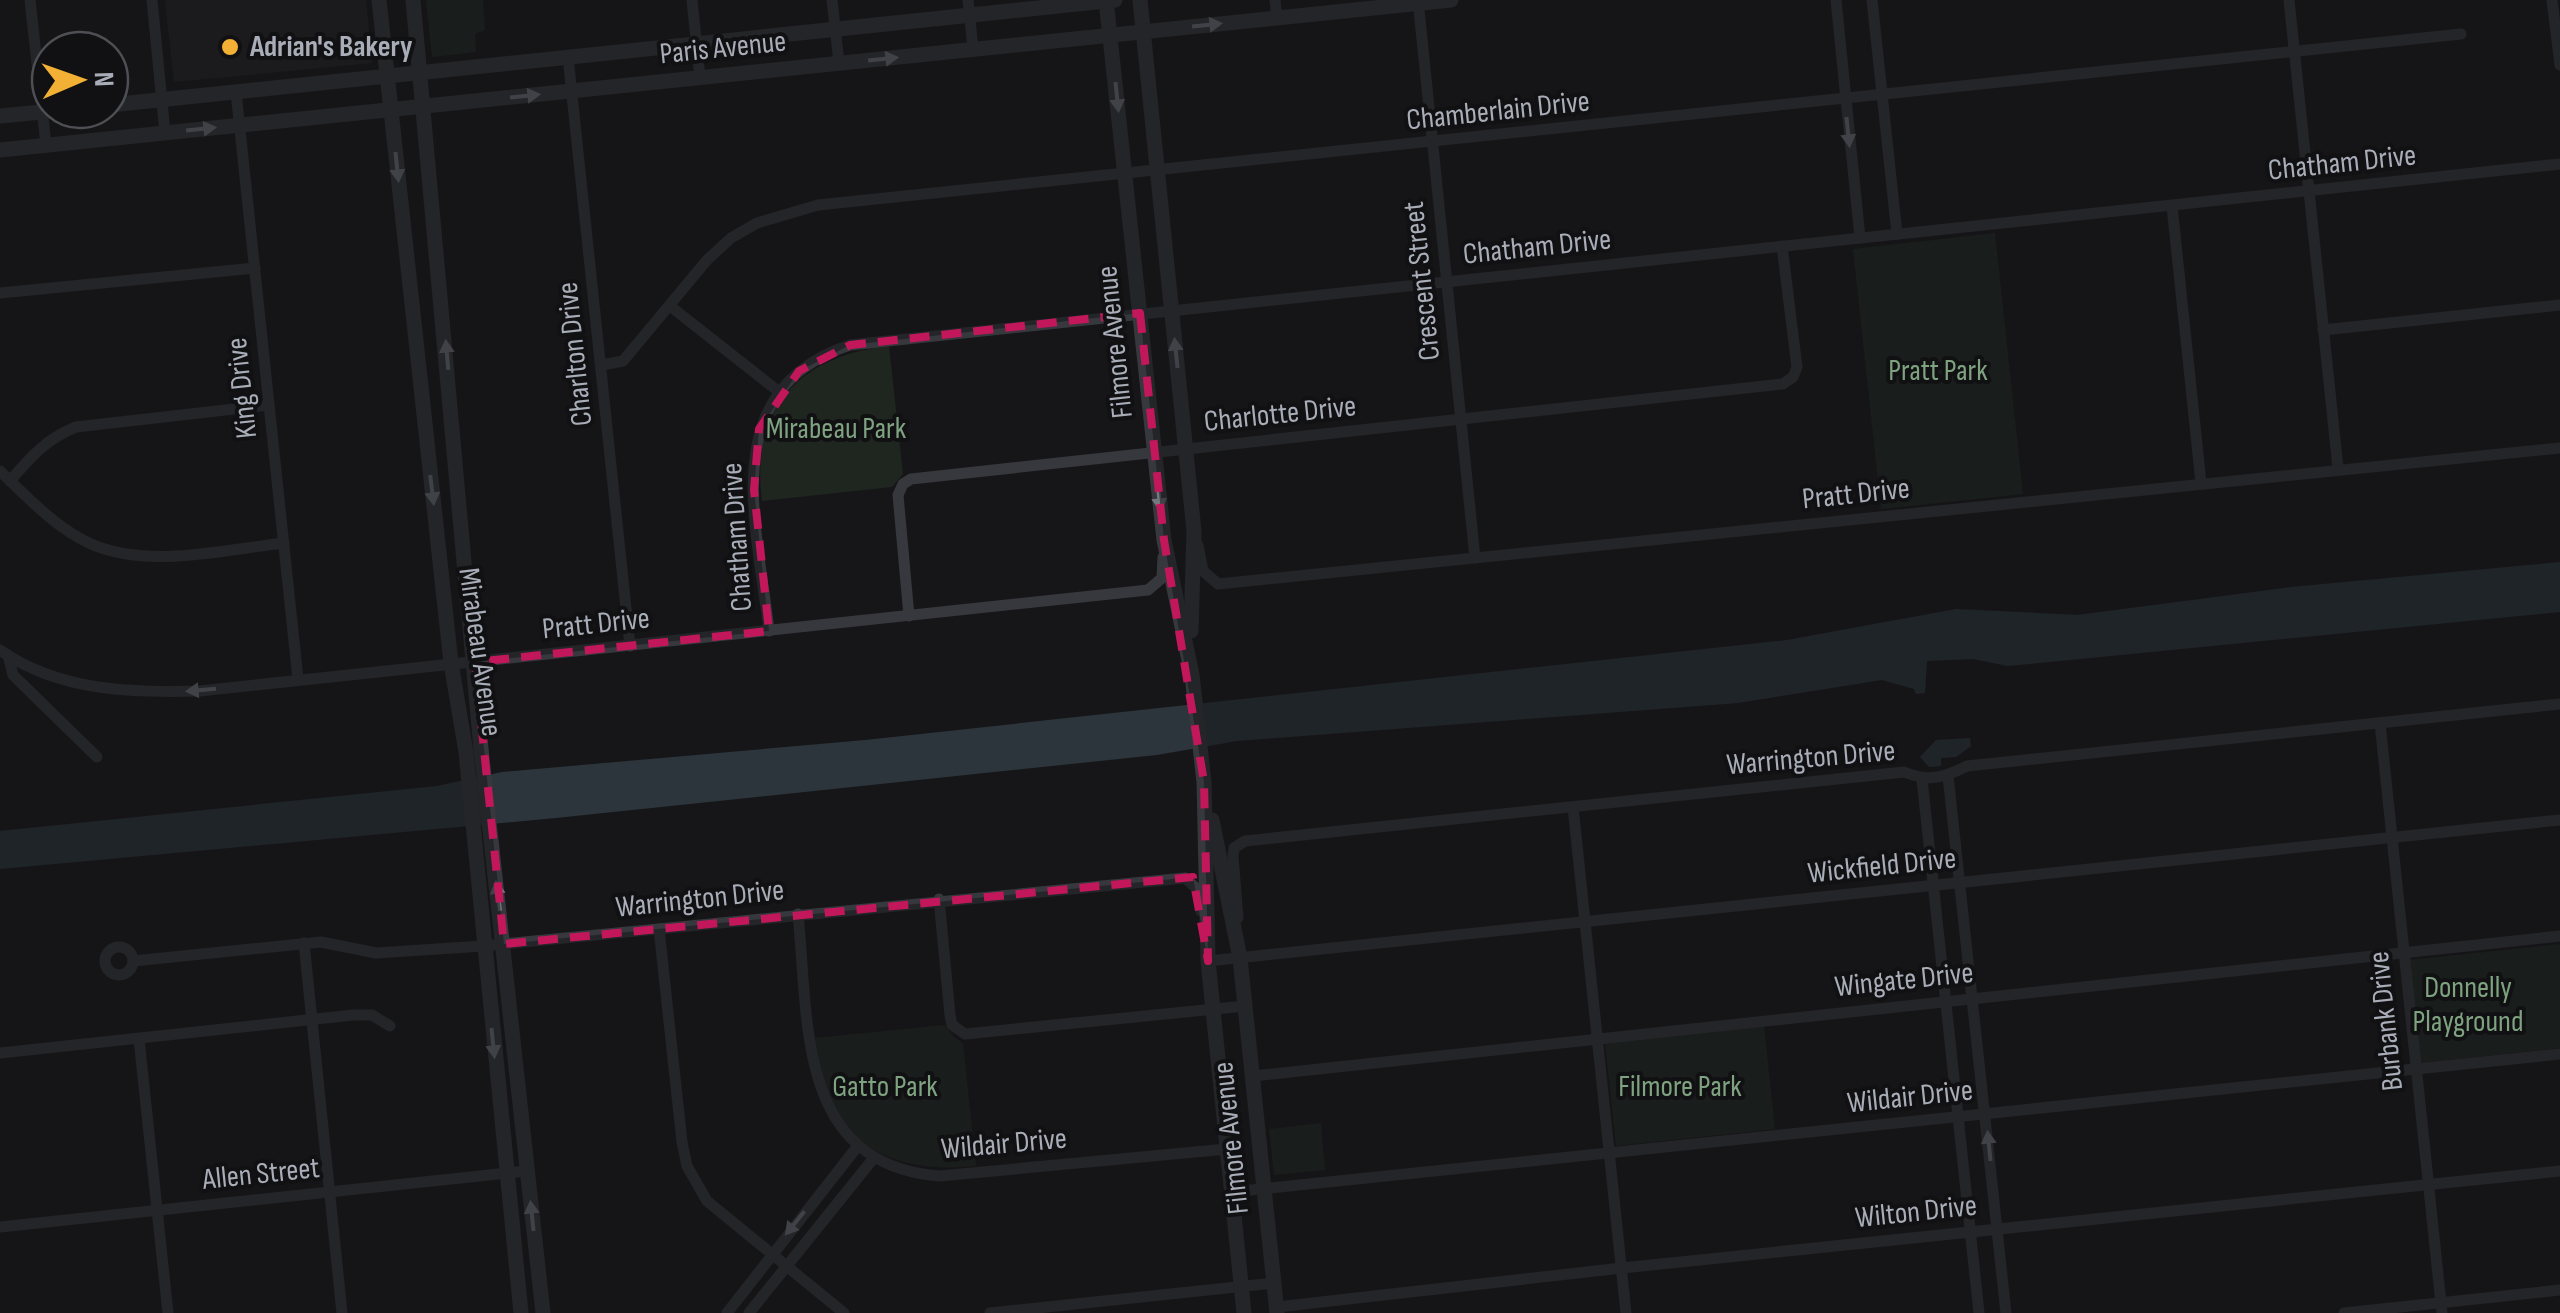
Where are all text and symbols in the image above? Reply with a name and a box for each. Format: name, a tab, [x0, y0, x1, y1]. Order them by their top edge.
one-way arrow	[1192, 17, 1223, 33]
street label: Paris Avenue	[658, 23, 788, 73]
place label: Adrian's Bakery	[249, 29, 413, 65]
north arrow	[30, 30, 130, 130]
marker: Adrian's Bakery	[219, 36, 241, 58]
one-way arrow	[867, 50, 899, 66]
text: N	[87, 71, 120, 87]
one-way arrow	[1109, 82, 1125, 113]
street label: Chamberlain Drive	[1405, 83, 1591, 139]
one-way arrow	[509, 88, 541, 104]
one-way arrow	[1840, 117, 1856, 148]
one-way arrow	[186, 121, 218, 137]
street label: Chatham Drive	[2266, 137, 2418, 189]
one-way arrow	[389, 151, 405, 183]
street label: Crescent Street	[1396, 200, 1448, 362]
street label: Chatham Drive	[1461, 221, 1613, 273]
street label: Filmore Avenue	[1089, 264, 1141, 420]
street label: Charlton Drive	[550, 280, 600, 428]
street label: King Drive	[219, 336, 265, 440]
one-way arrow	[1168, 336, 1184, 368]
one-way arrow	[439, 339, 455, 371]
park label: Pratt Park	[1888, 353, 1988, 389]
street label: Charlotte Drive	[1202, 388, 1358, 440]
park label: Mirabeau Park	[766, 411, 907, 447]
street label: Chatham Drive	[714, 461, 760, 613]
street label: Pratt Drive	[1801, 470, 1911, 518]
one-way arrow	[424, 474, 440, 506]
one-way arrow	[1151, 481, 1167, 513]
street label: Mirabeau Avenue	[450, 565, 510, 739]
street label: Pratt Drive	[541, 600, 651, 648]
one-way arrow	[185, 683, 217, 699]
street label: Warrington Drive	[1725, 733, 1897, 783]
street label: Wickfield Drive	[1806, 840, 1958, 892]
street label: Warrington Drive	[614, 872, 786, 926]
one-way arrow	[489, 880, 505, 911]
street label: Burbank Drive	[2361, 950, 2411, 1092]
street label: Wingate Drive	[1833, 955, 1975, 1005]
park label: Donnelly Playground	[2413, 970, 2523, 1040]
one-way arrow	[485, 1027, 501, 1059]
street label: Filmore Avenue	[1205, 1060, 1257, 1216]
park label: Gatto Park	[832, 1069, 938, 1105]
park label: Filmore Park	[1618, 1069, 1742, 1105]
street label: Wildair Drive	[1845, 1073, 1975, 1121]
street label: Wildair Drive	[940, 1121, 1068, 1167]
one-way arrow	[1981, 1130, 1997, 1162]
street label: Allen Street	[200, 1150, 321, 1198]
street label: Wilton Drive	[1853, 1188, 1979, 1236]
one-way arrow	[524, 1200, 540, 1231]
one-way arrow	[785, 1210, 806, 1236]

